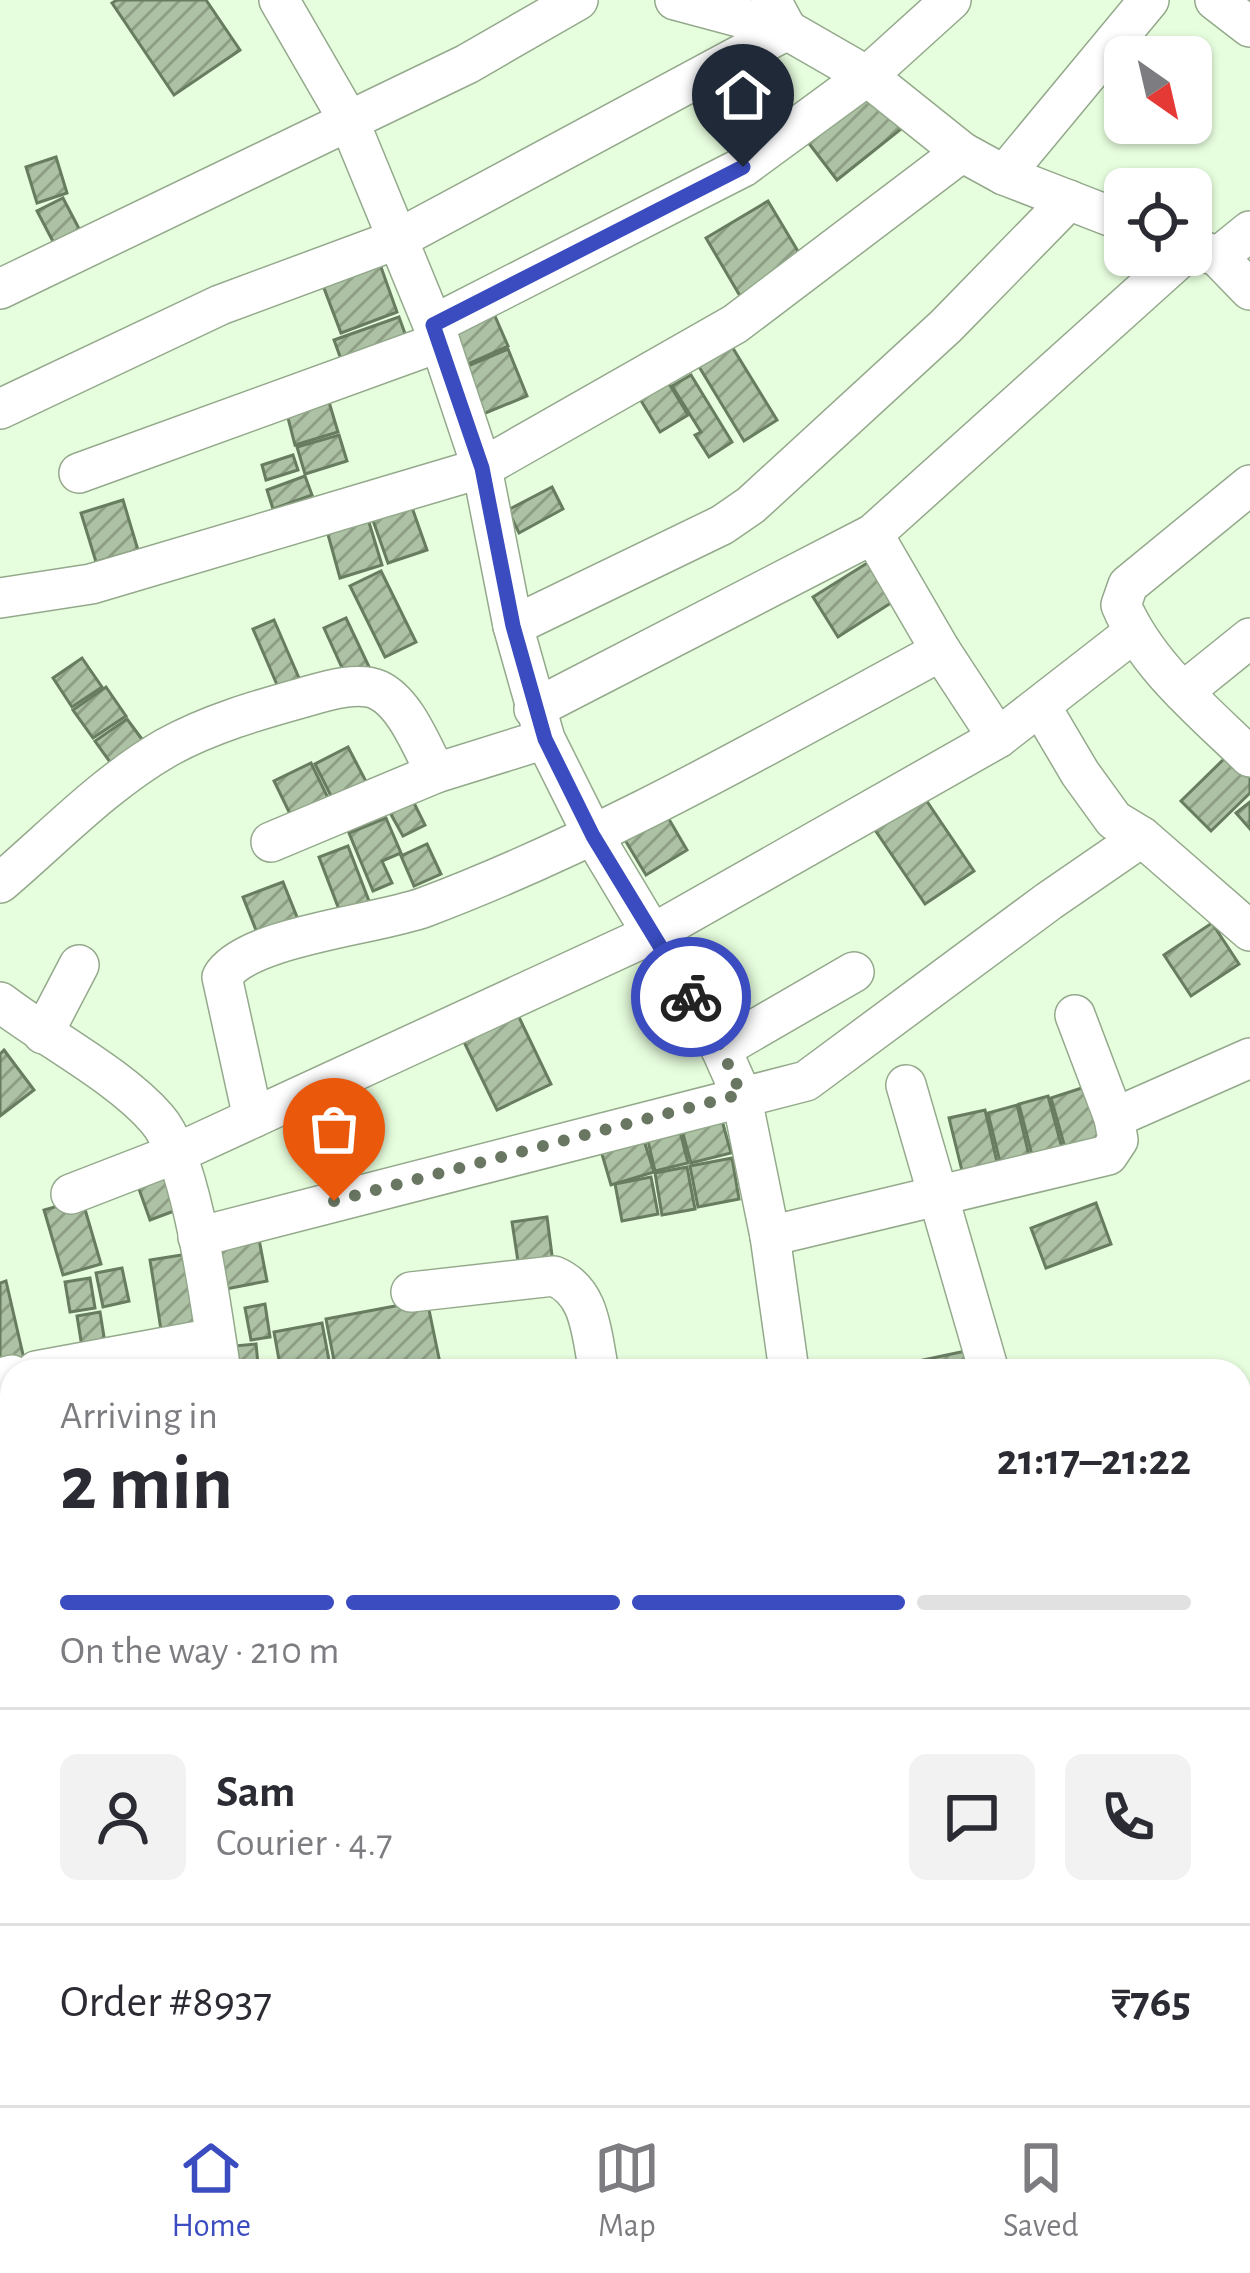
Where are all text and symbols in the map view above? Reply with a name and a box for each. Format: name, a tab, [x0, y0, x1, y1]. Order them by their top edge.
north arrow	[1104, 36, 1212, 144]
map controls	[1104, 36, 1212, 276]
pin	[692, 44, 794, 167]
icon: home	[710, 62, 776, 128]
button: locate	[1104, 168, 1212, 276]
courier	[631, 937, 751, 1057]
icon: bike	[658, 964, 724, 1030]
pin	[283, 1078, 385, 1201]
icon: bag	[301, 1096, 367, 1162]
text: Arriving in	[60, 1397, 218, 1436]
text: 21:17–21:22	[997, 1438, 1191, 1483]
text: 2 min	[60, 1446, 233, 1524]
text: On the way · 210 m	[60, 1632, 339, 1671]
button: person	[60, 1754, 186, 1880]
button: chat	[909, 1754, 1035, 1880]
button: phone	[1065, 1754, 1191, 1880]
text: Sam	[216, 1770, 295, 1815]
text: Courier · 4.7	[216, 1824, 393, 1863]
text: Order #8937	[60, 1980, 272, 2025]
text: ₹765	[1112, 1980, 1191, 2025]
tab: Home	[172, 2135, 251, 2247]
tab: Map	[594, 2135, 660, 2247]
tab: Saved	[1003, 2135, 1078, 2247]

